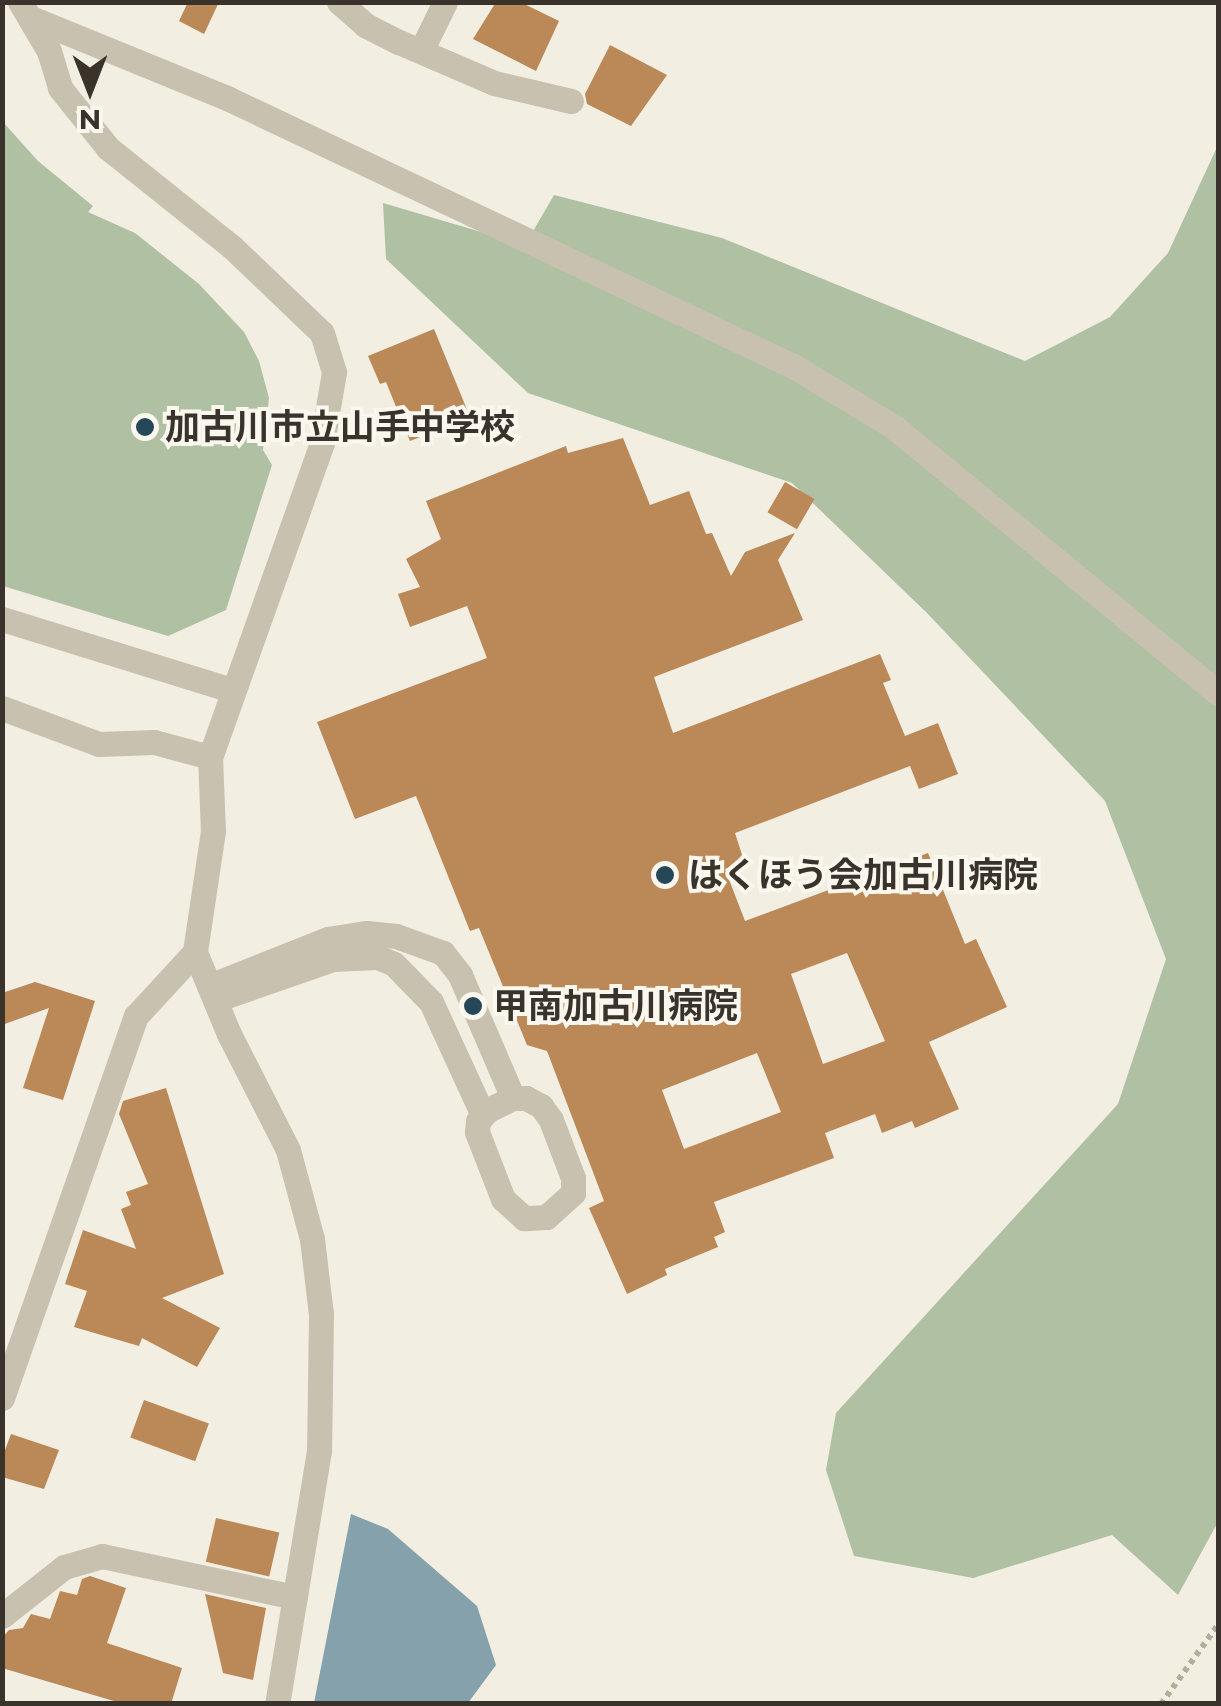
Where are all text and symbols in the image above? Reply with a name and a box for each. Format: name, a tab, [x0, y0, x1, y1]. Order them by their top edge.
north arrow	[40, 40, 140, 140]
text: N	[79, 103, 101, 137]
place label: 加古川市立山手中学校	[165, 406, 515, 448]
marker: 加古川市立山手中学校	[134, 416, 156, 438]
place label: はくほう会加古川病院	[688, 854, 1038, 896]
marker: はくほう会加古川病院	[652, 862, 678, 888]
place label: 甲南加古川病院	[493, 985, 738, 1027]
marker: 甲南加古川病院	[462, 995, 484, 1017]

